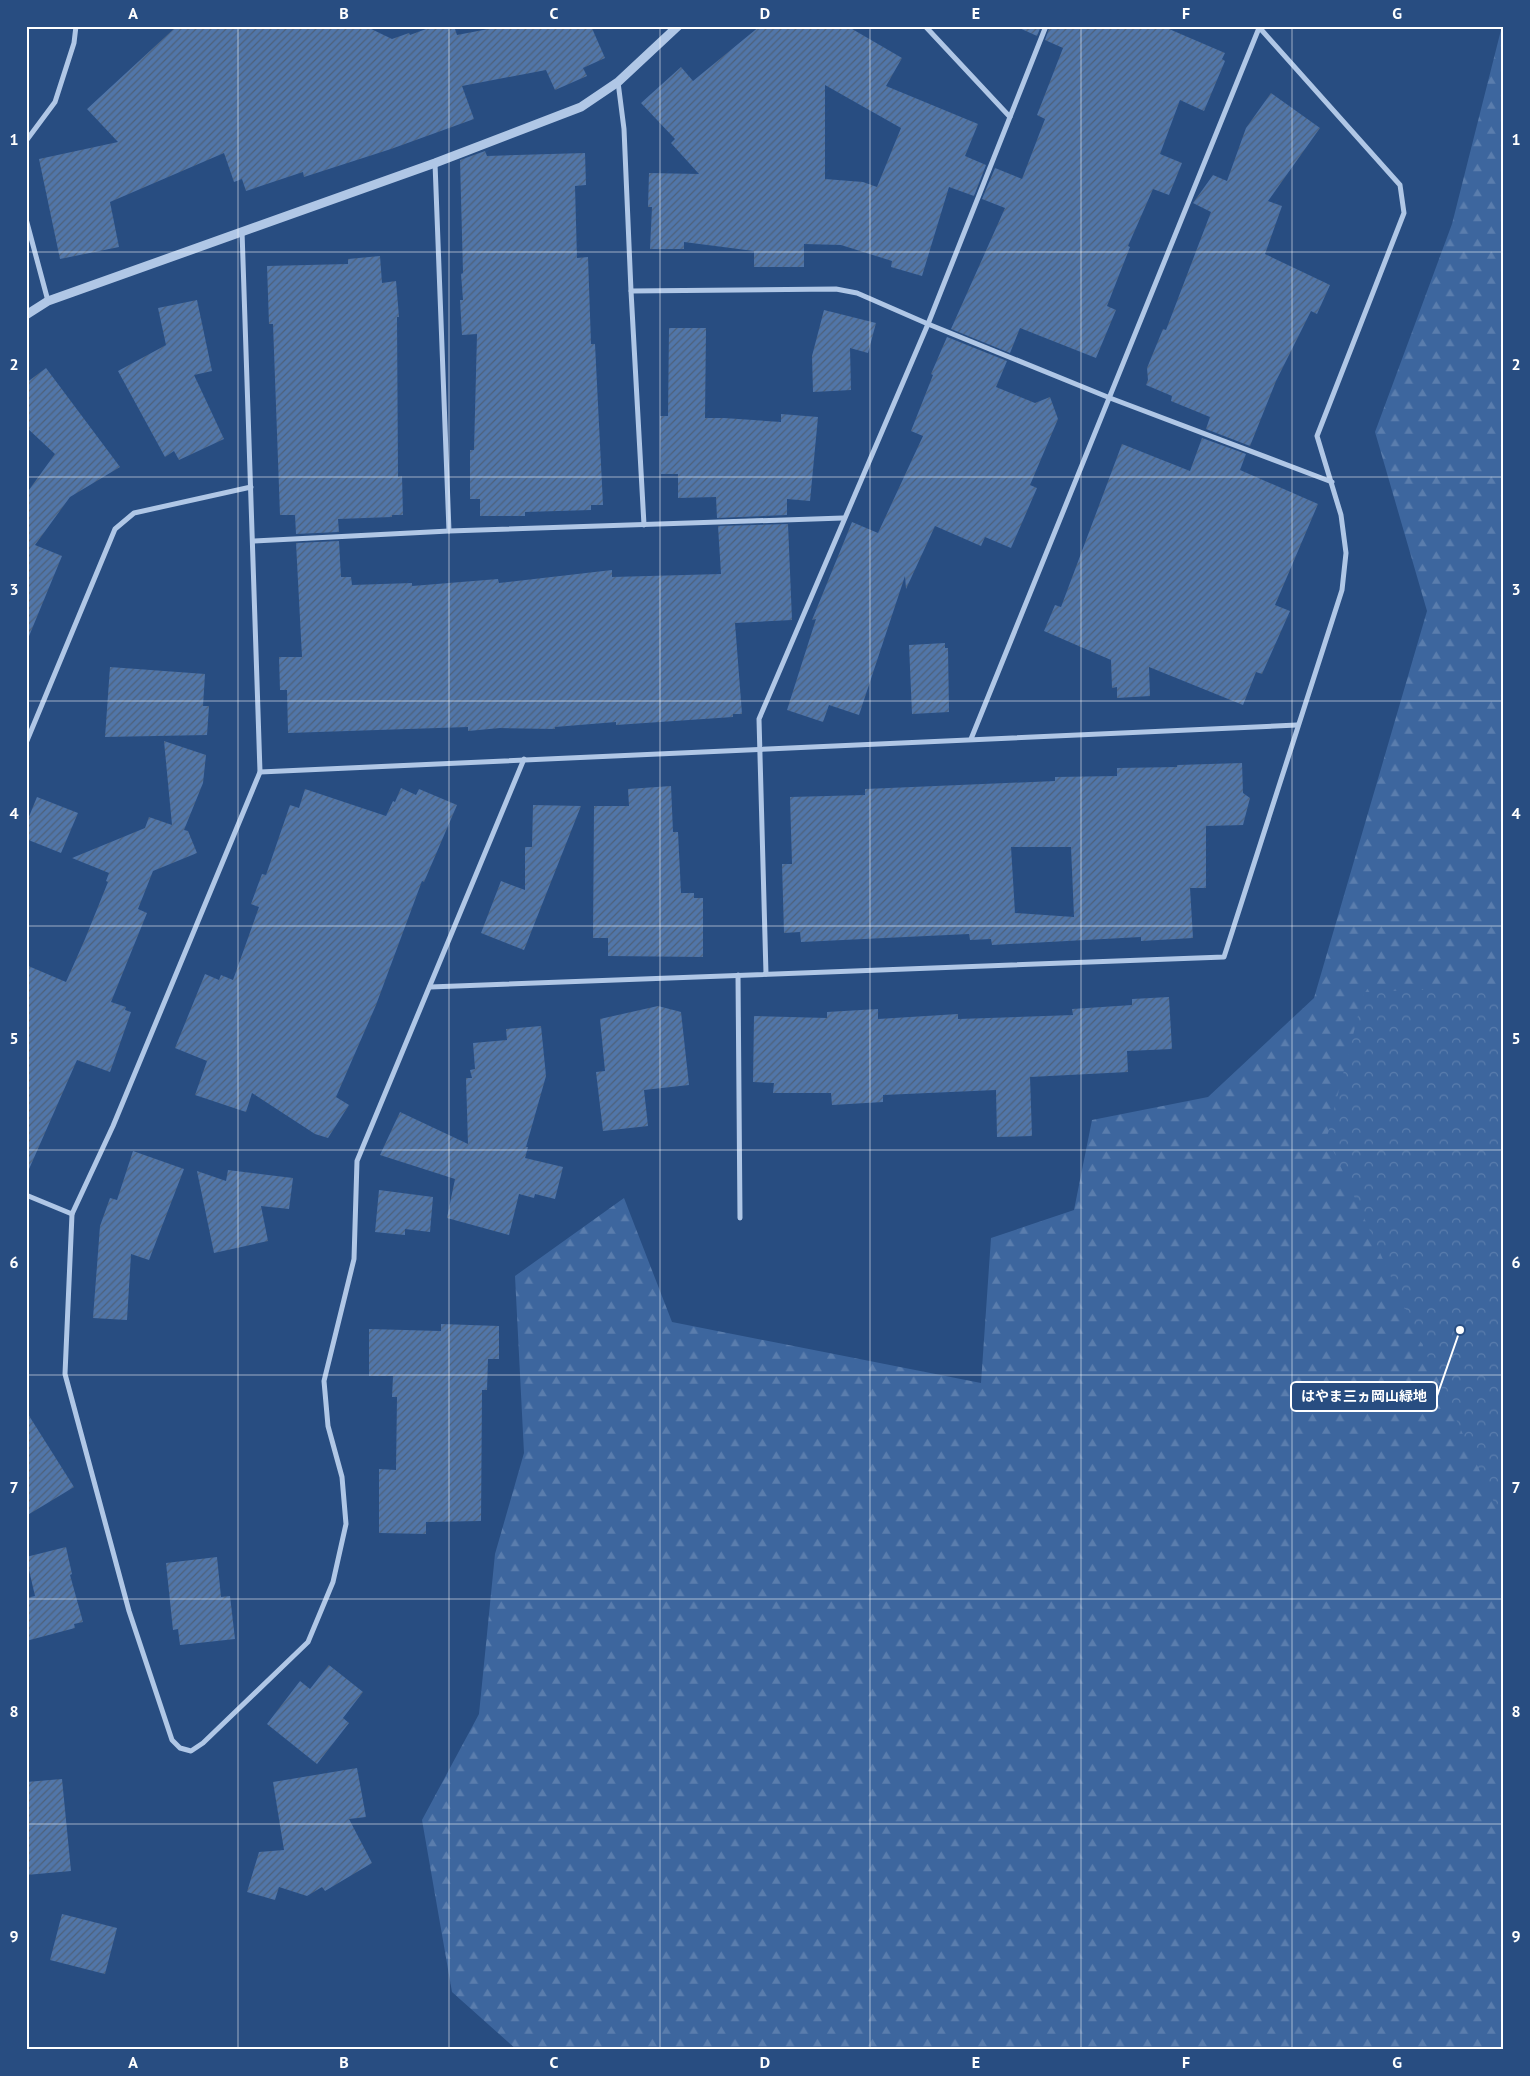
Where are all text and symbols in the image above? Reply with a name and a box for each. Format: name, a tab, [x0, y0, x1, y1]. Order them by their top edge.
text: A	[128, 3, 138, 23]
text: B	[339, 3, 349, 23]
text: C	[550, 3, 559, 23]
text: D	[760, 3, 770, 23]
text: E	[972, 3, 980, 23]
text: F	[1182, 3, 1190, 23]
text: G	[1392, 3, 1402, 23]
text: 1	[9, 129, 19, 149]
text: 1	[1511, 129, 1521, 149]
text: 2	[9, 354, 19, 374]
text: 2	[1511, 354, 1521, 374]
text: 3	[9, 579, 19, 599]
text: 3	[1511, 579, 1521, 599]
text: 4	[9, 803, 19, 823]
text: 4	[1511, 803, 1521, 823]
text: 5	[9, 1028, 19, 1048]
text: 5	[1511, 1028, 1521, 1048]
text: 6	[9, 1252, 19, 1272]
text: 6	[1511, 1252, 1521, 1272]
callout: はやま三ヵ岡山緑地	[1291, 1382, 1437, 1411]
text: はやま三ヵ岡山緑地	[1301, 1387, 1427, 1405]
text: 7	[9, 1477, 19, 1497]
text: 7	[1511, 1477, 1521, 1497]
text: 8	[9, 1701, 19, 1721]
text: 8	[1511, 1701, 1521, 1721]
text: 9	[9, 1926, 19, 1946]
text: 9	[1511, 1926, 1521, 1946]
text: A	[128, 2052, 138, 2072]
text: B	[339, 2052, 349, 2072]
text: C	[550, 2052, 559, 2072]
text: D	[760, 2052, 770, 2072]
text: E	[972, 2052, 980, 2072]
text: F	[1182, 2052, 1190, 2072]
text: G	[1392, 2052, 1402, 2072]

